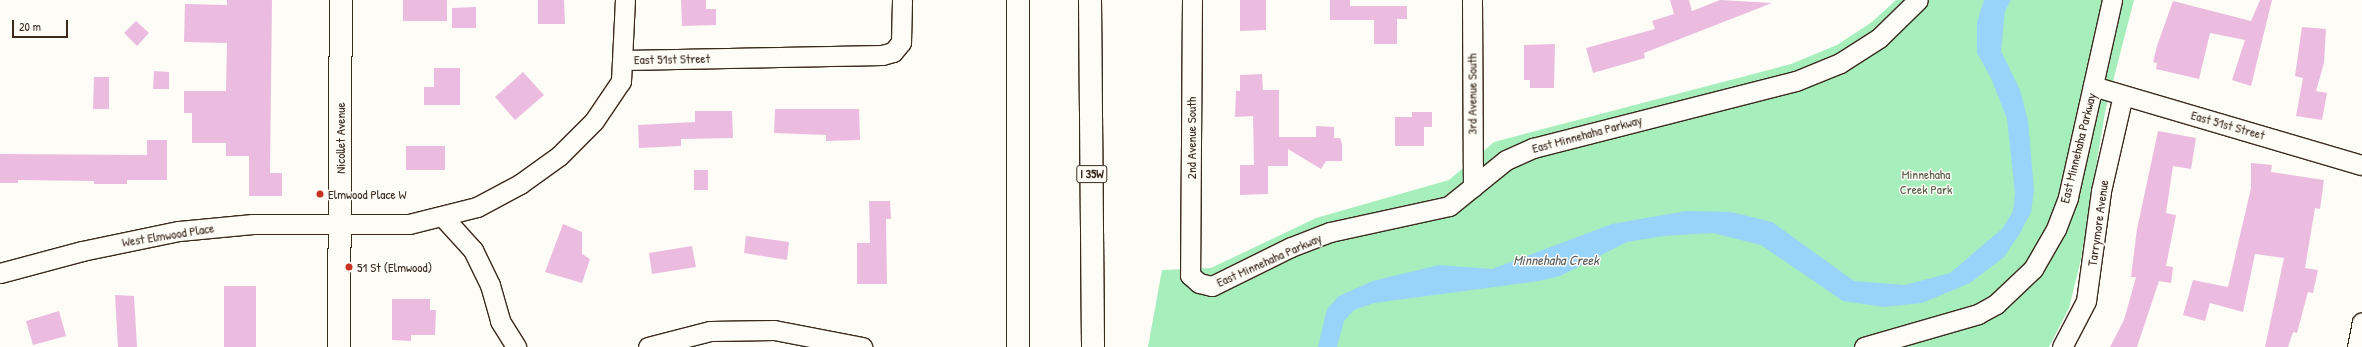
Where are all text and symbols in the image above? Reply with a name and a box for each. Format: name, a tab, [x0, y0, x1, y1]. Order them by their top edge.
scale bar	[14, 12, 70, 38]
text: 20 m	[19, 18, 41, 35]
street label: East 51st Street	[634, 51, 710, 67]
street label: 3rd Avenue South	[1464, 53, 1480, 135]
street label: East Minnehaha Parkway	[2057, 91, 2099, 205]
street label: 2nd Avenue South	[1183, 97, 1199, 179]
street label: Nicollet Avenue	[332, 102, 348, 174]
street label: East 51st Street	[2189, 107, 2267, 143]
street label: East Minnehaha Parkway	[1530, 112, 1644, 156]
road number: I 35W	[1076, 164, 1108, 184]
park label: Minnehaha Creek Park	[1900, 167, 1952, 198]
street label: Tarrymore Avenue	[2084, 179, 2112, 267]
place label: Elmwood Place W	[328, 186, 407, 202]
marker: Elmwood Place W	[315, 189, 325, 199]
street label: West Elmwood Place	[121, 220, 215, 250]
street label: East Minnehaha Parkway	[1214, 230, 1324, 290]
water label: Minnehaha Creek	[1513, 252, 1599, 268]
place label: 51 St (Elmwood)	[357, 259, 432, 275]
marker: 51 St (Elmwood)	[344, 262, 354, 272]

